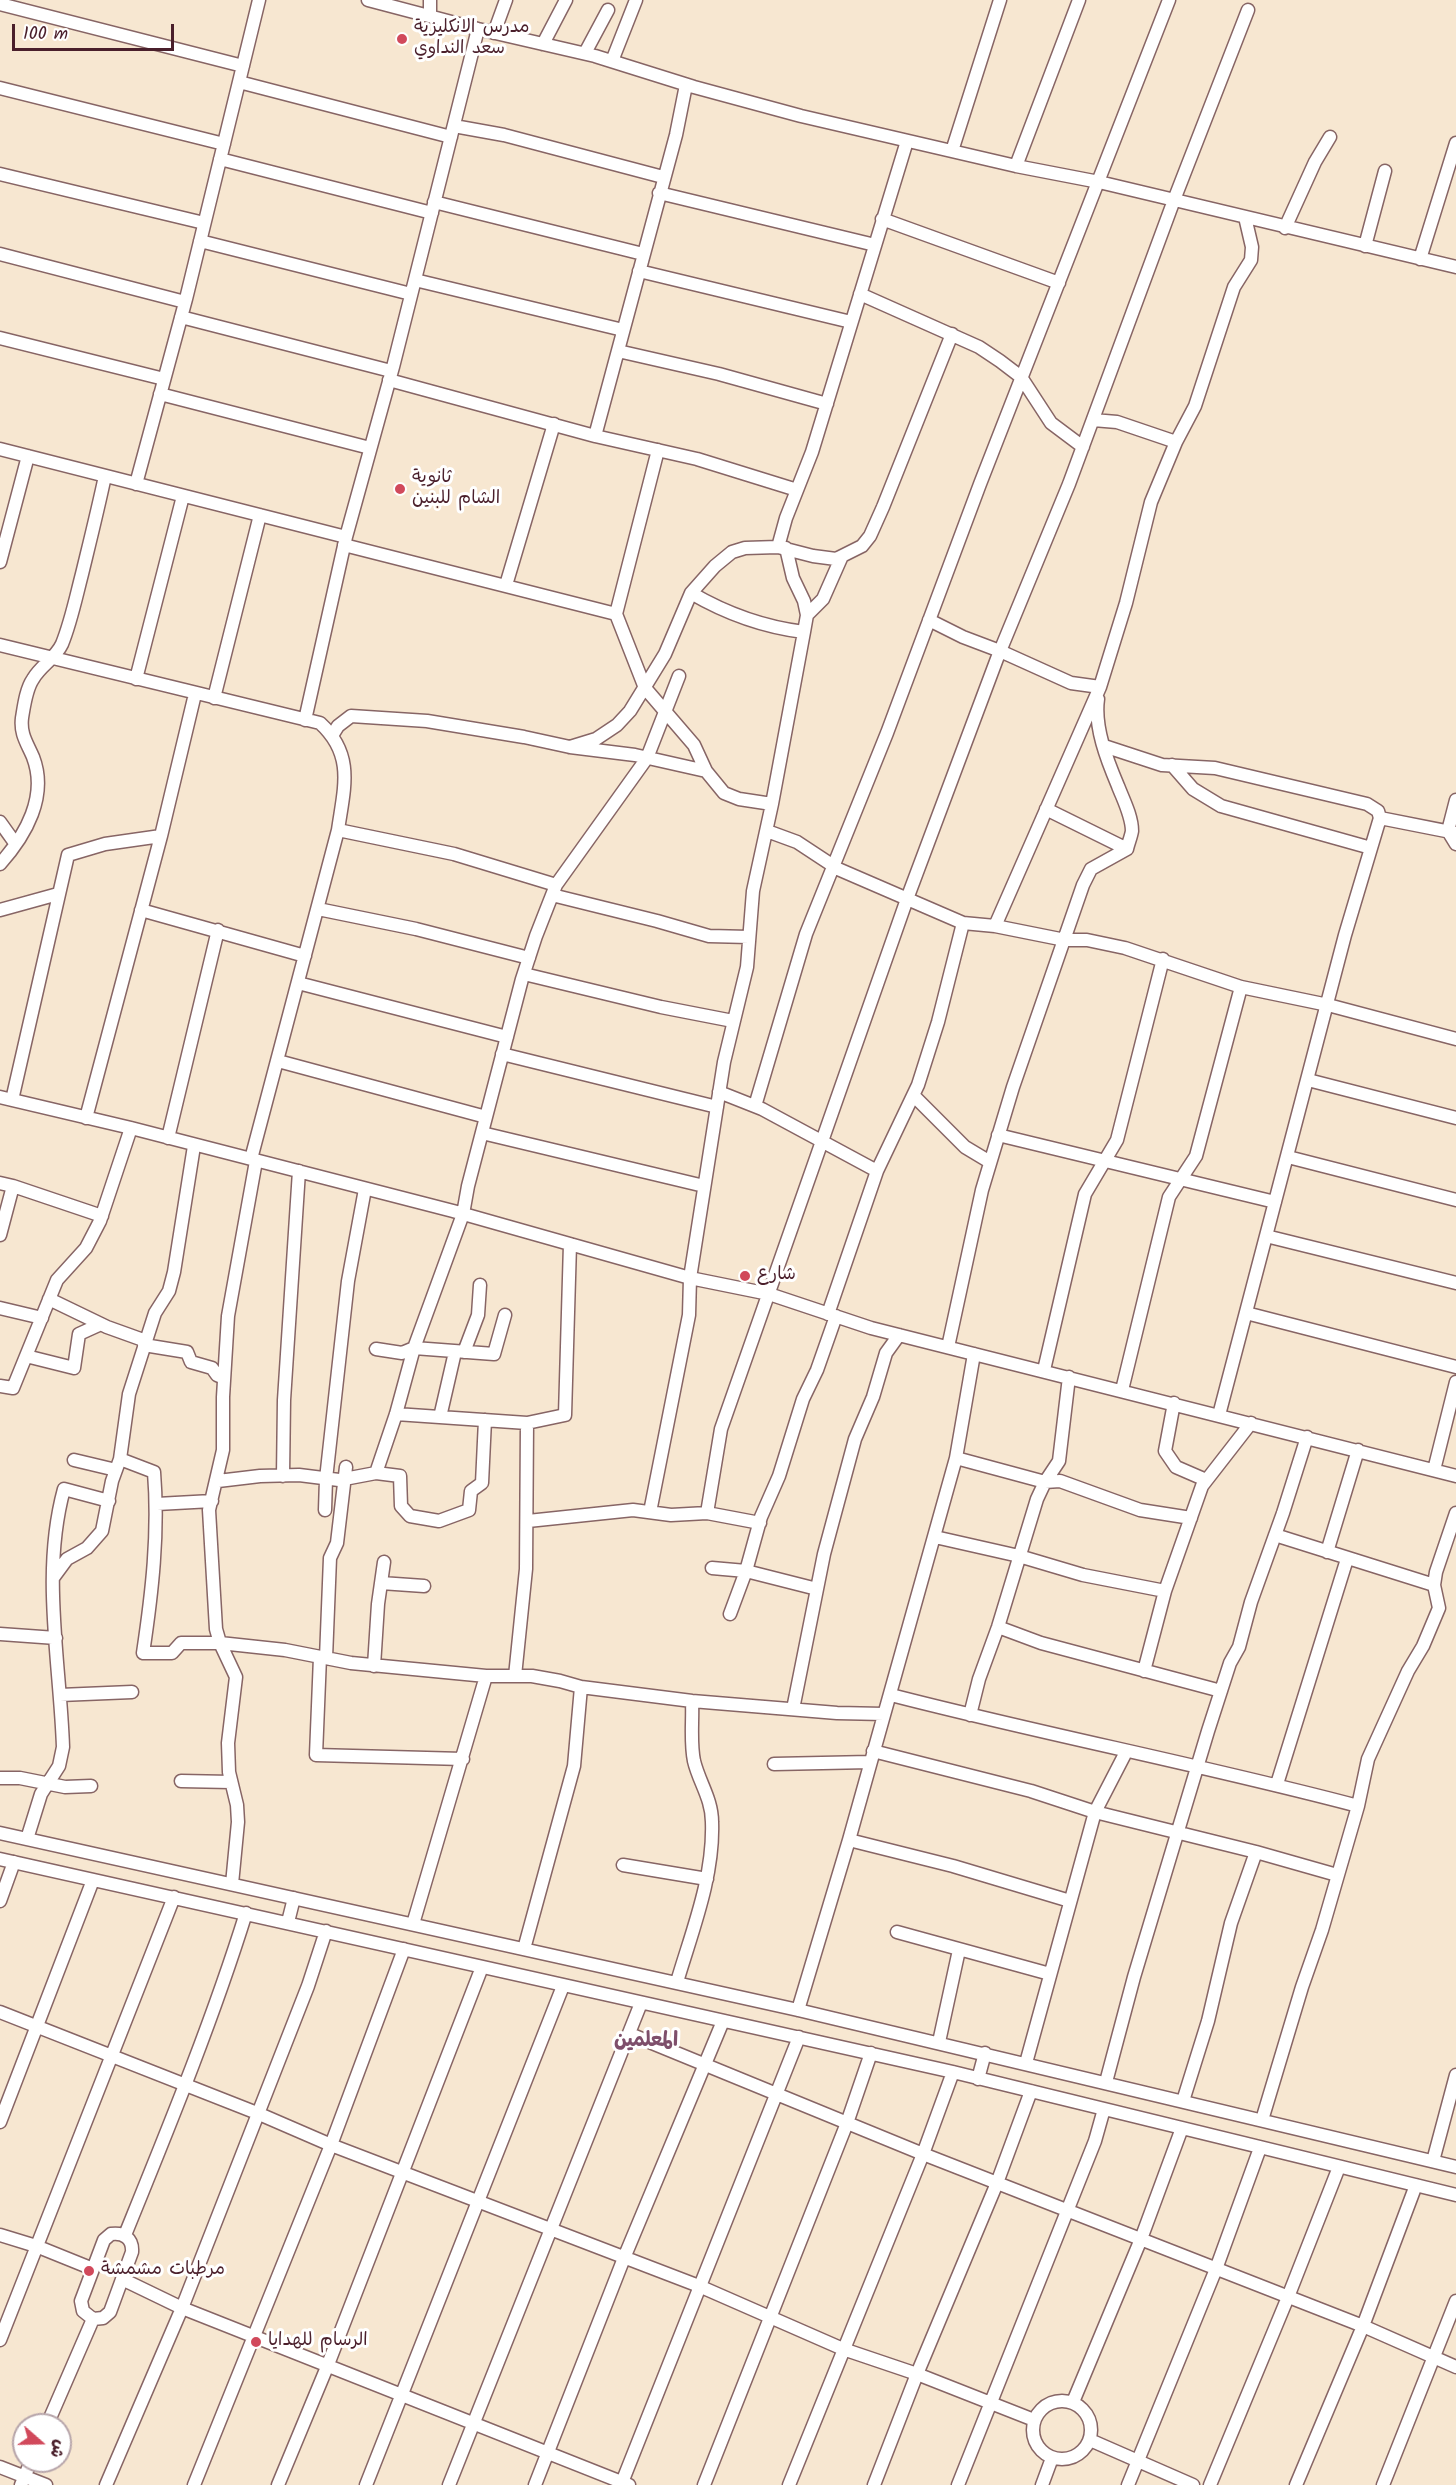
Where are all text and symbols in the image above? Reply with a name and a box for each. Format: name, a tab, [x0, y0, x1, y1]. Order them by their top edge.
scale bar	[15, 12, 177, 50]
place label: مدرس الانكليزية سعد النداوي	[414, 18, 529, 60]
text: 100 m	[23, 20, 68, 49]
marker: مدرس الانكليزية سعد النداوي	[395, 32, 409, 46]
place label: ثانوية الشام للبنين	[412, 468, 500, 510]
marker: ثانوية الشام للبنين	[393, 482, 407, 496]
place label: شارع	[757, 1265, 796, 1287]
marker: شارع	[738, 1269, 752, 1283]
district label: المعلمين	[614, 2031, 678, 2055]
place label: مرطبات مشمشة	[101, 2260, 225, 2282]
marker: مرطبات مشمشة	[82, 2264, 96, 2278]
place label: الرسام للهدايا	[268, 2331, 368, 2353]
marker: الرسام للهدايا	[249, 2335, 263, 2349]
north arrow	[12, 2413, 72, 2473]
text: ش	[43, 2436, 72, 2461]

